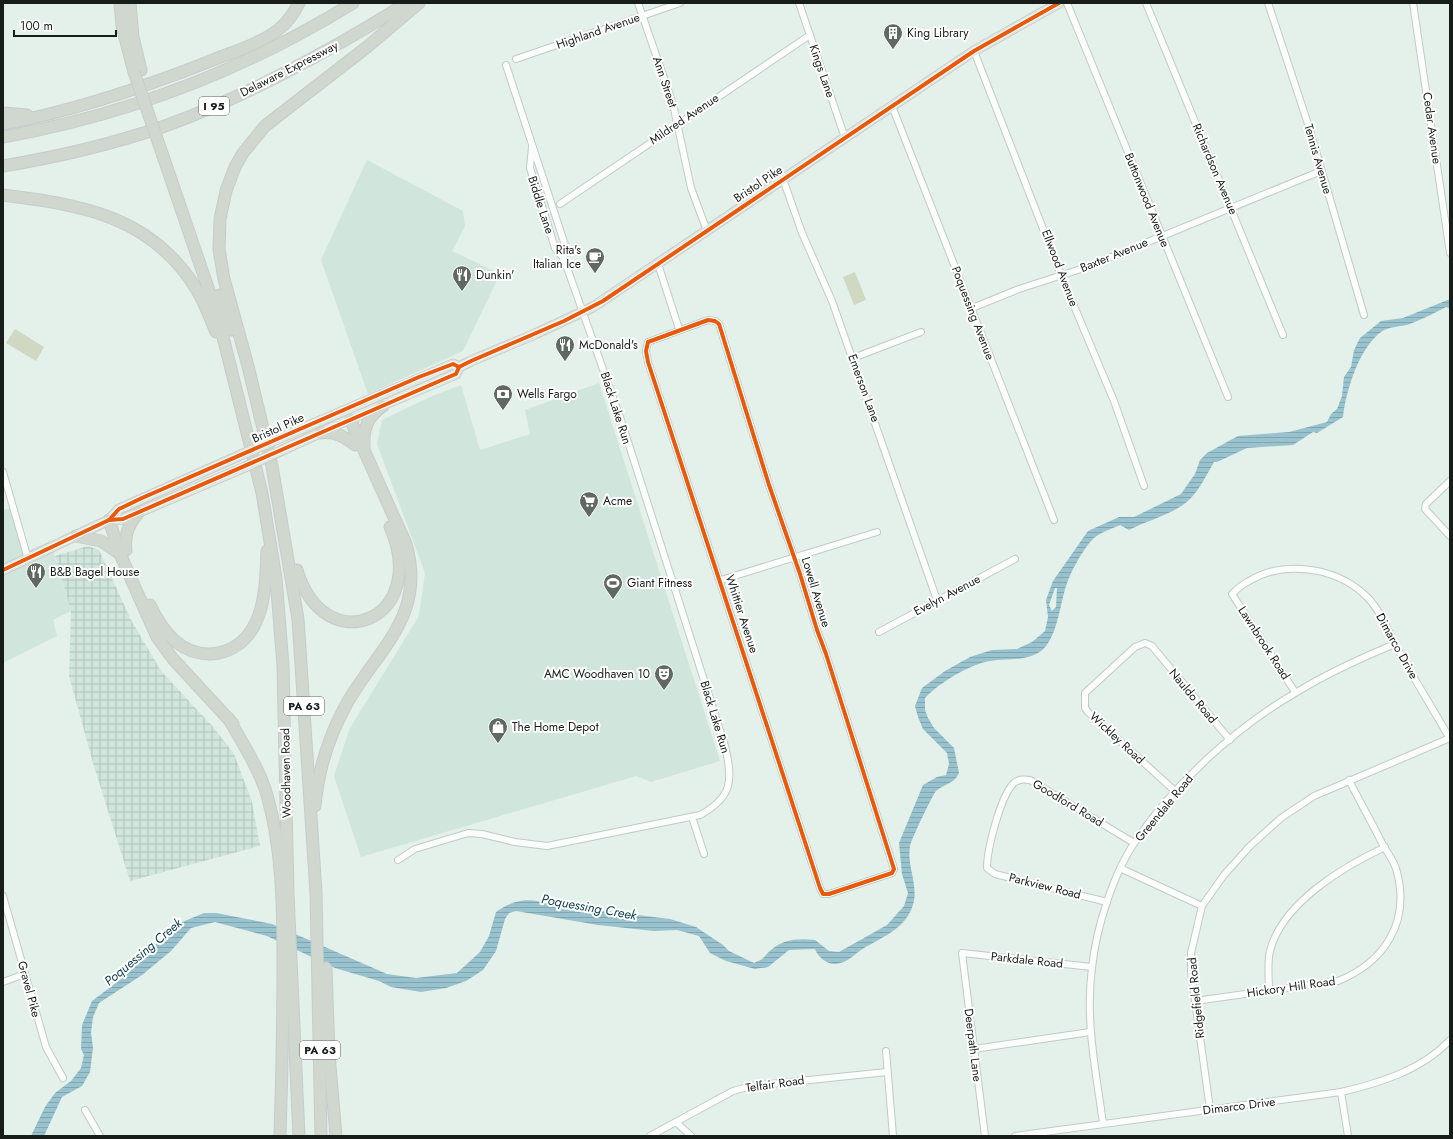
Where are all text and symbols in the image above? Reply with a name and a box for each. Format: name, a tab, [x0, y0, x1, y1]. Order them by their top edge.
street label: Highland Avenue	[554, 8, 642, 54]
scale bar	[14, 12, 116, 38]
text: 100 m	[20, 17, 53, 35]
building icon: King Library	[882, 22, 904, 50]
place label: King Library	[907, 24, 969, 42]
street label: Delaware Expressway	[237, 36, 342, 101]
street label: Kings Lane	[805, 42, 839, 100]
street label: Ann Street	[648, 54, 682, 110]
street label: Mildred Avenue	[646, 89, 722, 149]
street label: Cedar Avenue	[1418, 91, 1446, 165]
road number: I 95	[199, 97, 229, 115]
street label: Richardson Avenue	[1188, 121, 1242, 217]
street label: Tennis Avenue	[1299, 122, 1337, 196]
street label: Buttonwood Avenue	[1120, 150, 1174, 250]
street label: Bristol Pike	[730, 161, 786, 207]
street label: Biddle Lane	[523, 174, 559, 236]
street label: Ellwood Avenue	[1037, 227, 1083, 309]
street label: Baxter Avenue	[1077, 233, 1151, 277]
place label: Rita's Italian Ice	[533, 241, 581, 273]
cafe icon: Rita's Italian Ice	[584, 246, 606, 274]
restaurant icon: Dunkin'	[451, 264, 473, 292]
street label: Poquessing Avenue	[947, 264, 999, 362]
place label: Dunkin'	[476, 266, 515, 284]
restaurant icon: McDonald's	[554, 334, 576, 362]
place label: McDonald's	[579, 336, 638, 354]
street label: Emerson Lane	[843, 351, 885, 425]
street label: Black Lake Run	[596, 369, 636, 447]
bank icon: Wells Fargo	[492, 383, 514, 411]
place label: Wells Fargo	[517, 385, 577, 403]
street label: Bristol Pike	[249, 408, 307, 448]
supermarket icon: Acme	[578, 490, 600, 518]
place label: Acme	[603, 492, 632, 510]
street label: Lowell Avenue	[797, 555, 835, 629]
restaurant icon: B&B Bagel House	[25, 561, 47, 589]
place label: B&B Bagel House	[50, 563, 139, 581]
street label: Evelyn Avenue	[910, 570, 984, 620]
sports icon: Giant Fitness	[602, 572, 624, 600]
street label: Whittier Avenue	[721, 572, 763, 656]
place label: Giant Fitness	[627, 574, 692, 592]
street label: Lawnbrook Road	[1234, 603, 1294, 683]
street label: Dimarco Drive	[1371, 610, 1423, 682]
theatre icon: AMC Woodhaven 10	[653, 663, 675, 691]
place label: AMC Woodhaven 10	[544, 665, 650, 683]
street label: Nauldo Road	[1165, 665, 1221, 727]
street label: Black Lake Run	[695, 678, 735, 756]
road number: PA 63	[284, 697, 324, 715]
street label: Wickley Road	[1085, 708, 1149, 768]
shop icon: The Home Depot	[487, 716, 509, 744]
place label: The Home Depot	[512, 718, 599, 736]
street label: Woodhaven Road	[276, 728, 296, 818]
street label: Greendale Road	[1130, 770, 1198, 846]
street label: Goodford Road	[1029, 775, 1107, 831]
street label: Parkview Road	[1007, 868, 1083, 904]
water label: Poquessing Creek	[540, 889, 638, 925]
water label: Poquessing Creek	[100, 914, 186, 990]
street label: Parkdale Road	[990, 947, 1064, 973]
street label: Ridgefield Road	[1183, 957, 1209, 1039]
street label: Gravel Pike	[13, 959, 45, 1019]
street label: Hickory Hill Road	[1246, 972, 1336, 1002]
street label: Deerpath Lane	[960, 1007, 986, 1083]
road number: PA 63	[300, 1041, 340, 1059]
street label: Telfair Road	[744, 1071, 806, 1097]
street label: Dimarco Drive	[1202, 1093, 1276, 1119]

